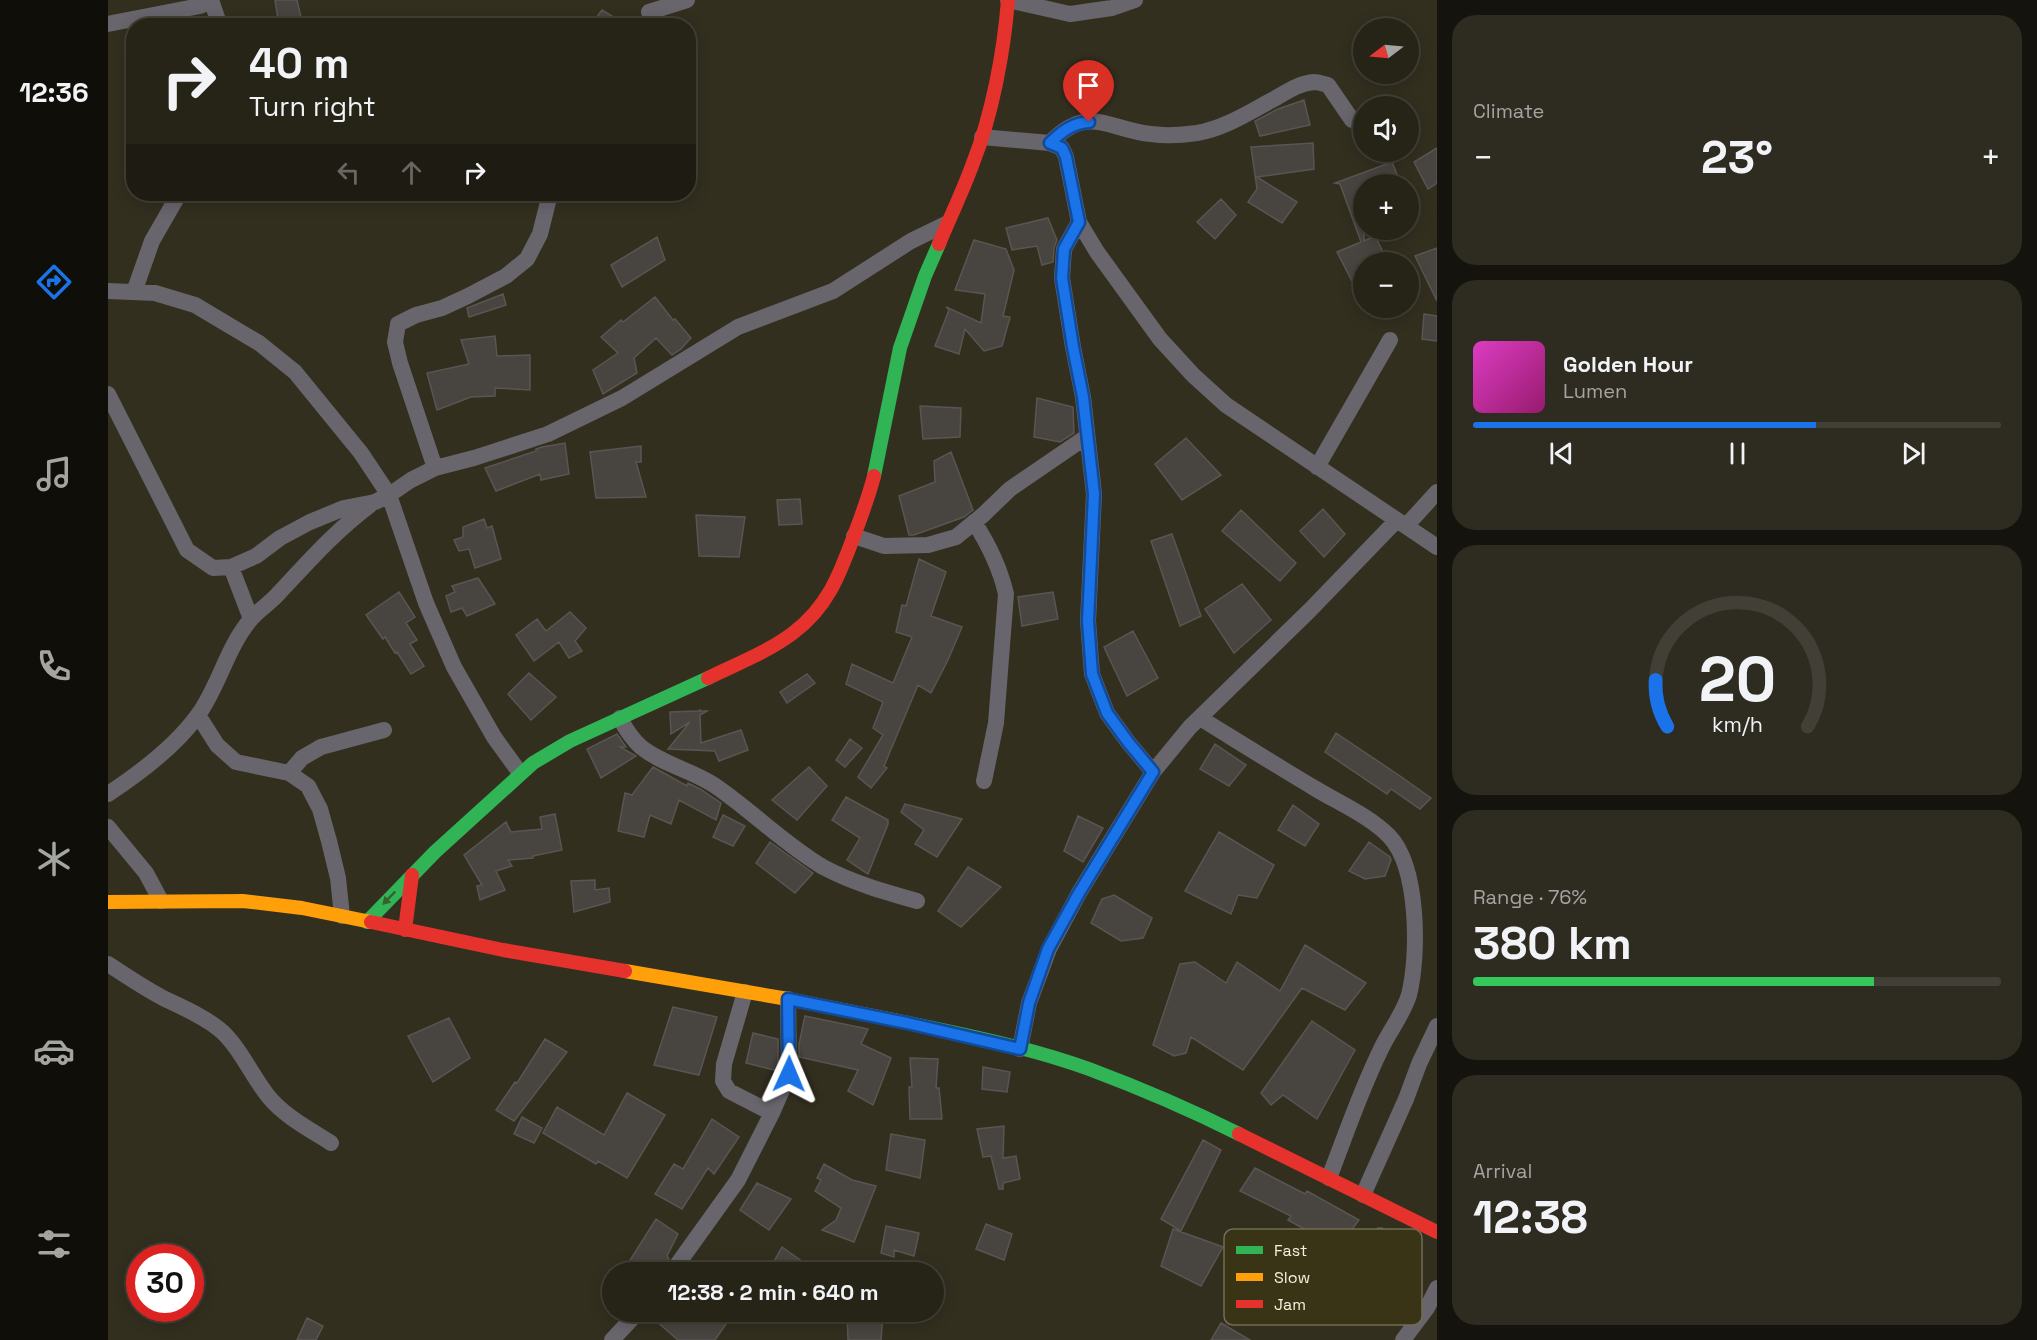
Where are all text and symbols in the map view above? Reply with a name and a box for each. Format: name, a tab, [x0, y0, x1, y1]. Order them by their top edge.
north arrow	[1353, 18, 1419, 84]
map controls	[1353, 18, 1419, 318]
text: 40 m	[249, 37, 349, 90]
icon: right	[150, 42, 228, 120]
pin	[1063, 60, 1114, 122]
icon: arrive	[1072, 69, 1105, 102]
text: 12:36	[19, 75, 89, 110]
text: Turn right	[249, 89, 376, 124]
button: sound	[1353, 96, 1419, 162]
text: Climate	[1473, 98, 1544, 124]
text: 23°	[1701, 129, 1773, 186]
text: −	[1473, 137, 1493, 179]
text: +	[1981, 137, 2001, 179]
icon: left	[332, 156, 365, 189]
icon: ahead	[395, 156, 428, 189]
icon: right	[458, 156, 491, 189]
button: +	[1353, 174, 1419, 240]
button: −	[1353, 252, 1419, 318]
icon: directions	[33, 261, 75, 303]
text: Golden Hour	[1563, 350, 1693, 378]
text: Lumen	[1563, 378, 1627, 404]
icon: previous	[1545, 437, 1578, 470]
icon: pause	[1721, 437, 1754, 470]
icon: next	[1897, 437, 1930, 470]
icon: music	[33, 453, 75, 495]
text: 20	[1698, 640, 1776, 719]
icon: phone	[33, 645, 75, 687]
text: km/h	[1711, 711, 1763, 738]
icon: climate	[33, 838, 75, 880]
text: Range · 76%	[1473, 884, 1587, 910]
one-way arrow	[383, 891, 397, 905]
text: 380 km	[1473, 915, 1632, 972]
icon: car	[33, 1030, 75, 1072]
position arrow	[757, 1042, 821, 1106]
text: Arrival	[1473, 1158, 1532, 1184]
text: 12:38	[1473, 1189, 1588, 1246]
icon: filters	[33, 1223, 75, 1265]
legend	[1224, 1229, 1422, 1325]
text: Fast	[1274, 1240, 1307, 1261]
speed limit sign: 30	[126, 1244, 204, 1322]
text: Slow	[1274, 1267, 1310, 1288]
text: 12:38 · 2 min · 640 m	[667, 1278, 879, 1306]
text: Jam	[1274, 1294, 1306, 1315]

